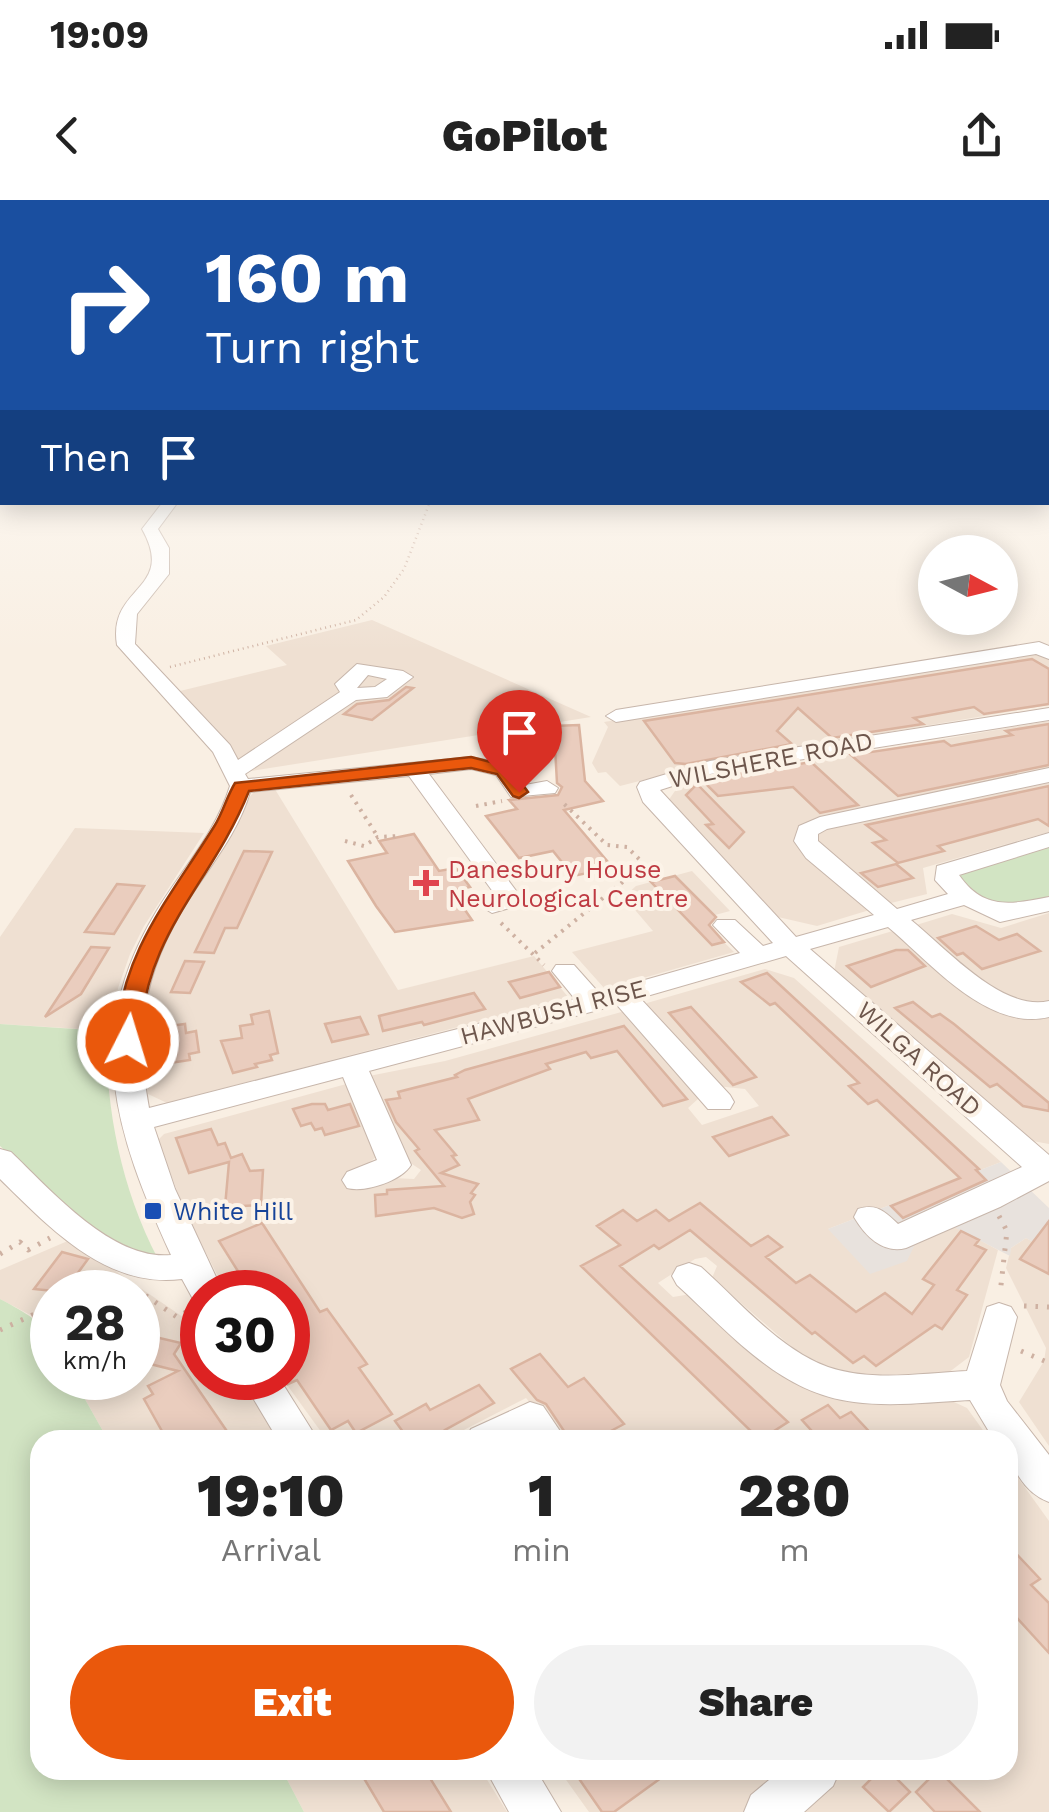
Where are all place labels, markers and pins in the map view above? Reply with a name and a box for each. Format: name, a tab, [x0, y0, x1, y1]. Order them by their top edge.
pin	[477, 690, 562, 793]
place label: Danesbury House Neurological Centre	[448, 855, 688, 913]
marker: Danesbury House Neurological Centre	[413, 870, 439, 896]
place label: White Hill	[173, 1197, 293, 1226]
marker: White Hill	[142, 1200, 164, 1222]

